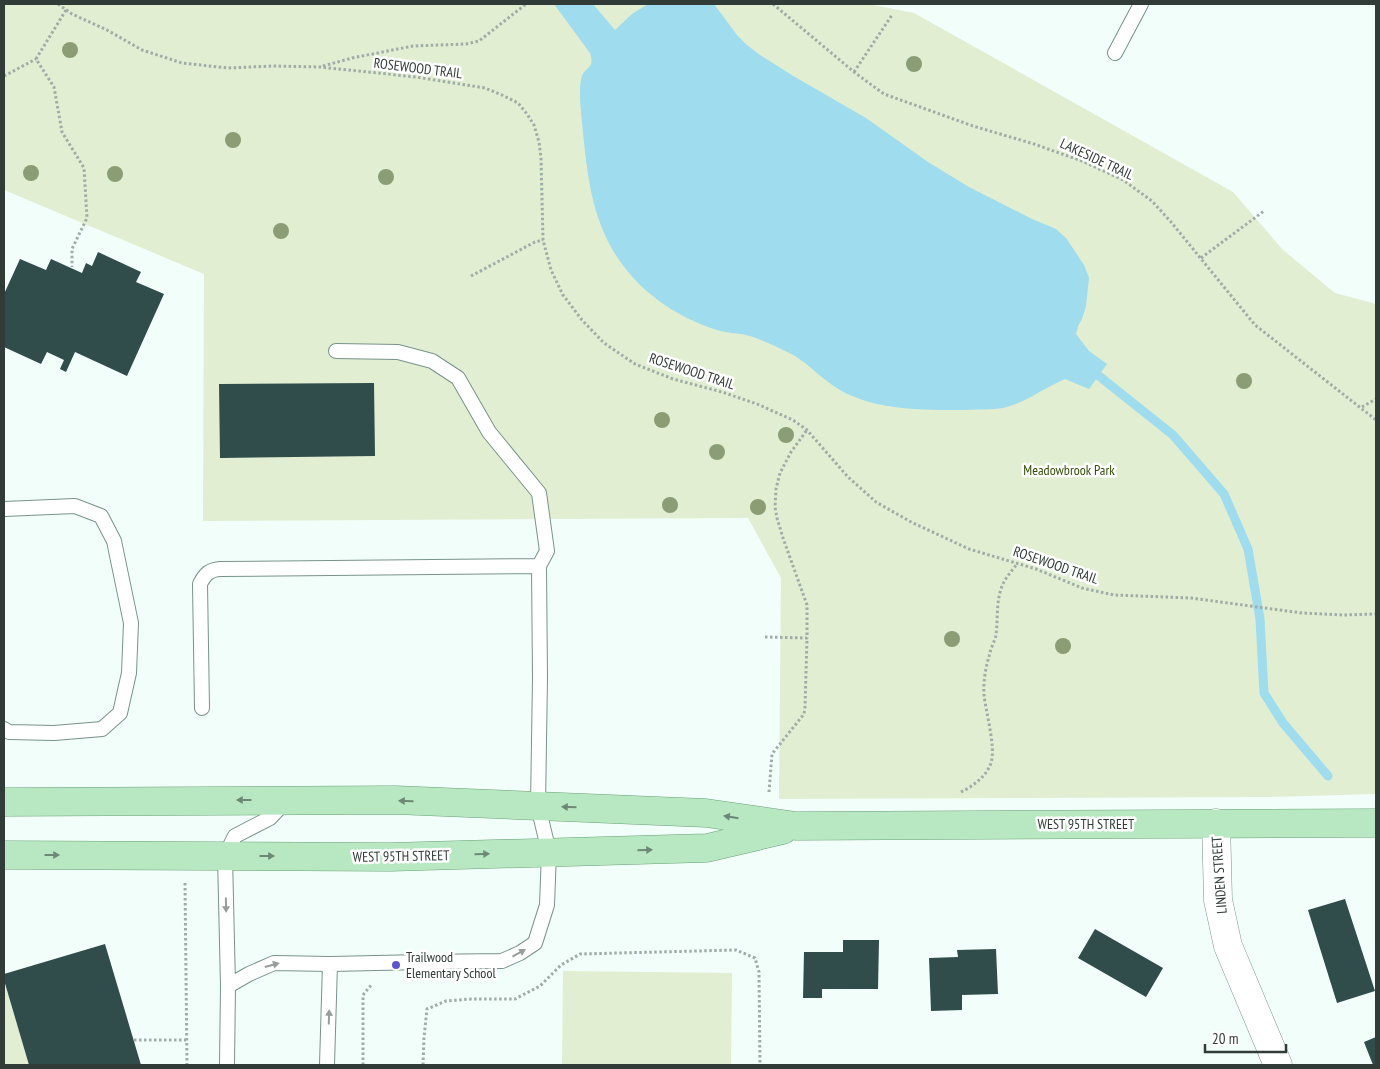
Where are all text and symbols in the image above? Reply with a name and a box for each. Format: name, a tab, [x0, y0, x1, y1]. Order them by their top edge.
street label: ROSEWOOD TRAIL	[373, 54, 463, 82]
street label: LAKESIDE TRAIL	[1057, 134, 1137, 184]
street label: ROSEWOOD TRAIL	[647, 349, 737, 393]
park label: Meadowbrook Park	[1023, 461, 1115, 479]
street label: ROSEWOOD TRAIL	[1011, 542, 1101, 588]
one-way arrow	[398, 796, 414, 804]
one-way arrow	[235, 797, 251, 805]
one-way arrow	[560, 803, 576, 811]
one-way arrow	[722, 812, 738, 820]
street label: WEST 95TH STREET	[1038, 815, 1135, 833]
street label: LINDEN STREET	[1207, 835, 1231, 914]
one-way arrow	[637, 845, 653, 853]
street label: WEST 95TH STREET	[352, 846, 450, 866]
one-way arrow	[475, 850, 491, 858]
one-way arrow	[45, 851, 61, 859]
one-way arrow	[260, 852, 276, 860]
one-way arrow	[222, 897, 230, 913]
place label: Trailwood Elementary School	[406, 948, 496, 982]
one-way arrow	[512, 949, 527, 957]
marker: Trailwood Elementary School	[390, 959, 402, 971]
one-way arrow	[265, 961, 280, 969]
one-way arrow	[325, 1008, 333, 1024]
scale bar	[1205, 1022, 1286, 1054]
text: 20 m	[1212, 1029, 1238, 1048]

